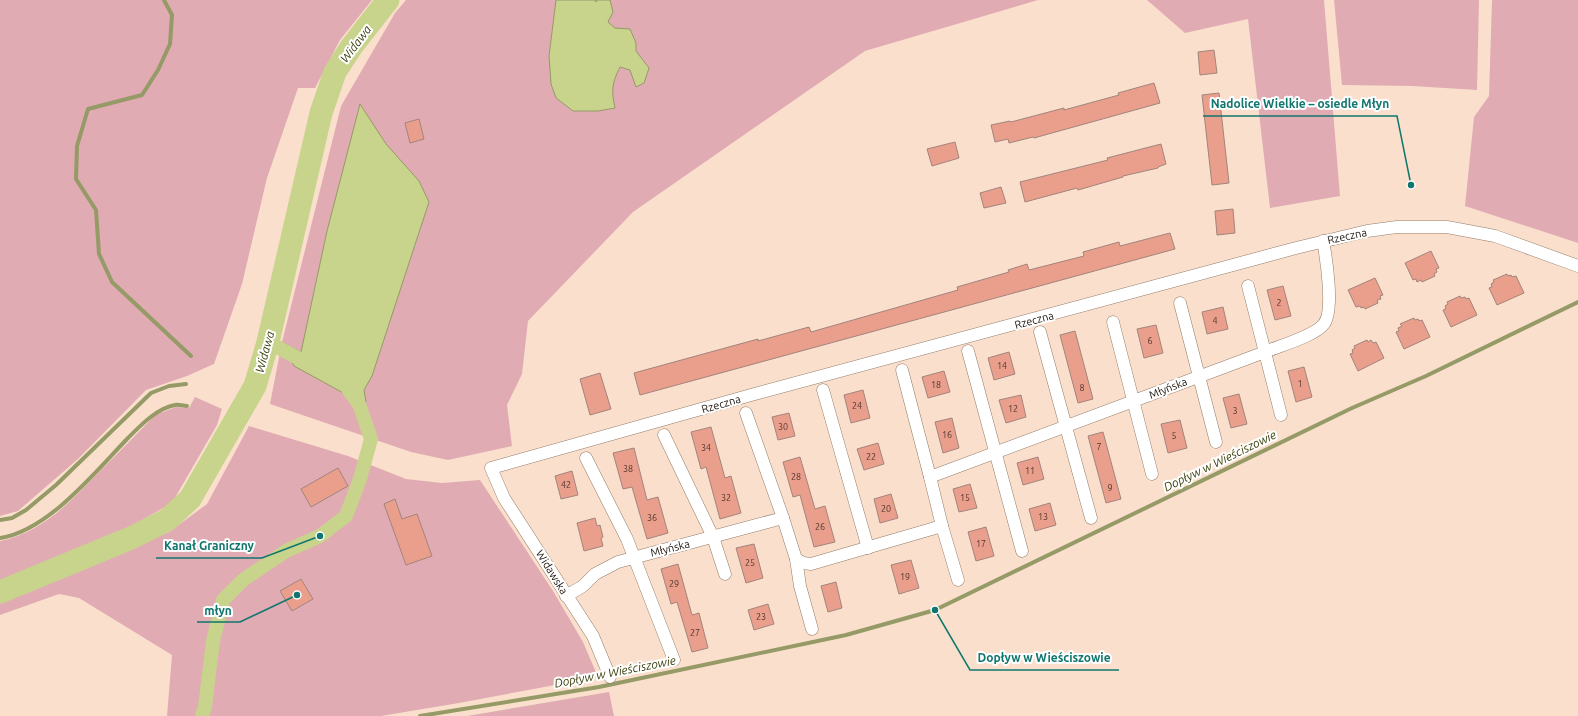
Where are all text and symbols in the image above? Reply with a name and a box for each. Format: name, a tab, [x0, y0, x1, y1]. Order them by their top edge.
water label: Widawa	[338, 22, 374, 65]
callout: Nadolice Wielkie – osiedle Młyn	[1203, 92, 1397, 116]
text: Nadolice Wielkie – osiedle Młyn	[1211, 97, 1389, 110]
street label: Rzeczna	[1326, 226, 1368, 246]
house number: 2	[1276, 298, 1282, 308]
street label: Rzeczna	[1013, 309, 1055, 331]
house number: 4	[1212, 316, 1218, 326]
water label: Widawa	[253, 329, 276, 374]
house number: 6	[1147, 336, 1153, 346]
house number: 14	[997, 361, 1007, 371]
street label: Młyńska	[1147, 375, 1189, 401]
house number: 1	[1297, 379, 1303, 389]
house number: 18	[931, 380, 941, 390]
house number: 8	[1079, 383, 1085, 393]
street label: Rzeczna	[700, 393, 742, 415]
house number: 24	[852, 401, 862, 411]
house number: 12	[1008, 404, 1018, 414]
house number: 3	[1232, 406, 1238, 416]
house number: 30	[778, 422, 788, 432]
water label: Dopływ w Wieściszowie	[1161, 428, 1278, 493]
house number: 16	[942, 430, 952, 440]
house number: 5	[1171, 431, 1177, 441]
house number: 7	[1096, 442, 1102, 452]
house number: 34	[701, 443, 711, 453]
house number: 22	[866, 452, 876, 462]
house number: 38	[623, 464, 633, 474]
house number: 11	[1025, 466, 1035, 476]
house number: 28	[791, 472, 801, 482]
house number: 42	[561, 480, 571, 490]
house number: 9	[1107, 483, 1113, 493]
house number: 32	[721, 493, 731, 503]
house number: 15	[960, 493, 970, 503]
house number: 20	[881, 504, 891, 514]
house number: 13	[1038, 512, 1048, 522]
house number: 36	[647, 513, 657, 523]
house number: 26	[815, 522, 825, 532]
callout: Kanał Graniczny	[156, 534, 262, 558]
street label: Młyńska	[649, 537, 691, 559]
text: Kanał Graniczny	[164, 539, 255, 552]
house number: 17	[976, 539, 986, 549]
street label: Widawska	[534, 548, 570, 596]
house number: 25	[745, 558, 755, 568]
house number: 19	[900, 572, 910, 582]
house number: 29	[669, 579, 679, 589]
callout: młyn	[197, 598, 240, 622]
text: młyn	[204, 604, 232, 617]
house number: 23	[756, 612, 766, 622]
house number: 27	[690, 628, 700, 638]
callout: Dopływ w Wieściszowie	[970, 646, 1119, 670]
text: Dopływ w Wieściszowie	[977, 651, 1111, 664]
water label: Dopływ w Wieściszowie	[553, 653, 677, 690]

